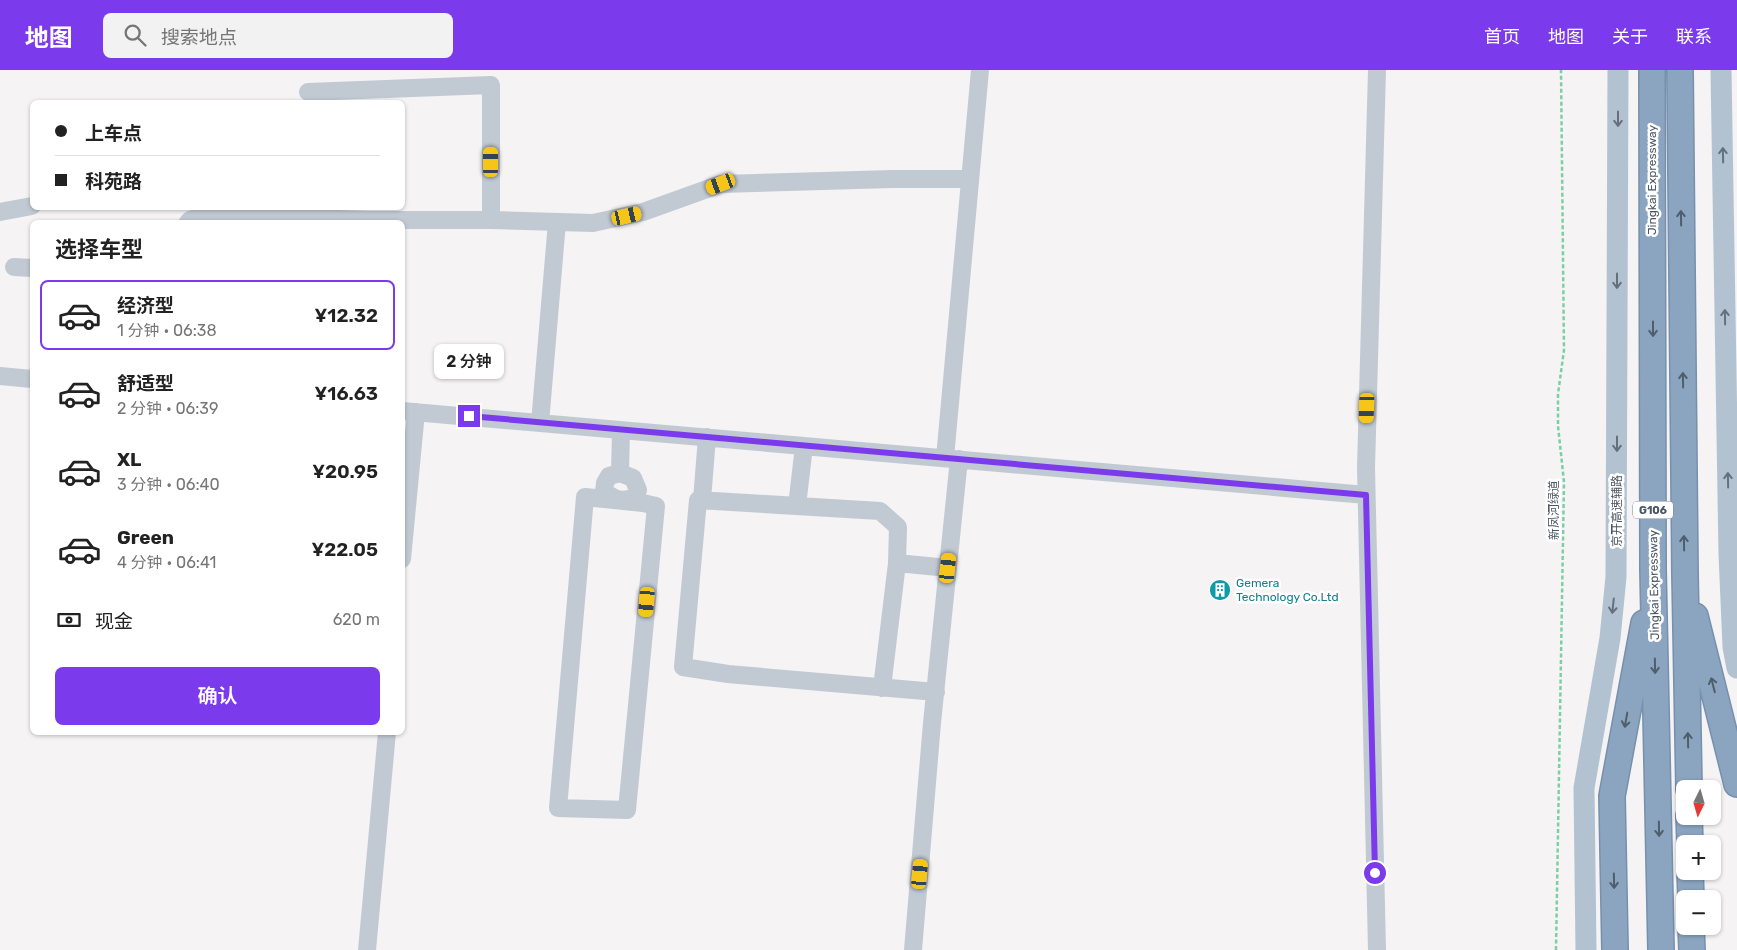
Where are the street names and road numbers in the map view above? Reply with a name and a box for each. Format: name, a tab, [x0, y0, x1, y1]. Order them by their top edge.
street label: Jingkai Expressway	[1645, 125, 1659, 235]
street label: 京开高速辅路	[1610, 475, 1624, 547]
street label: 新凤河绿道	[1547, 480, 1561, 540]
road number: G106	[1633, 502, 1673, 518]
street label: Jingkai Expressway	[1646, 529, 1662, 640]

